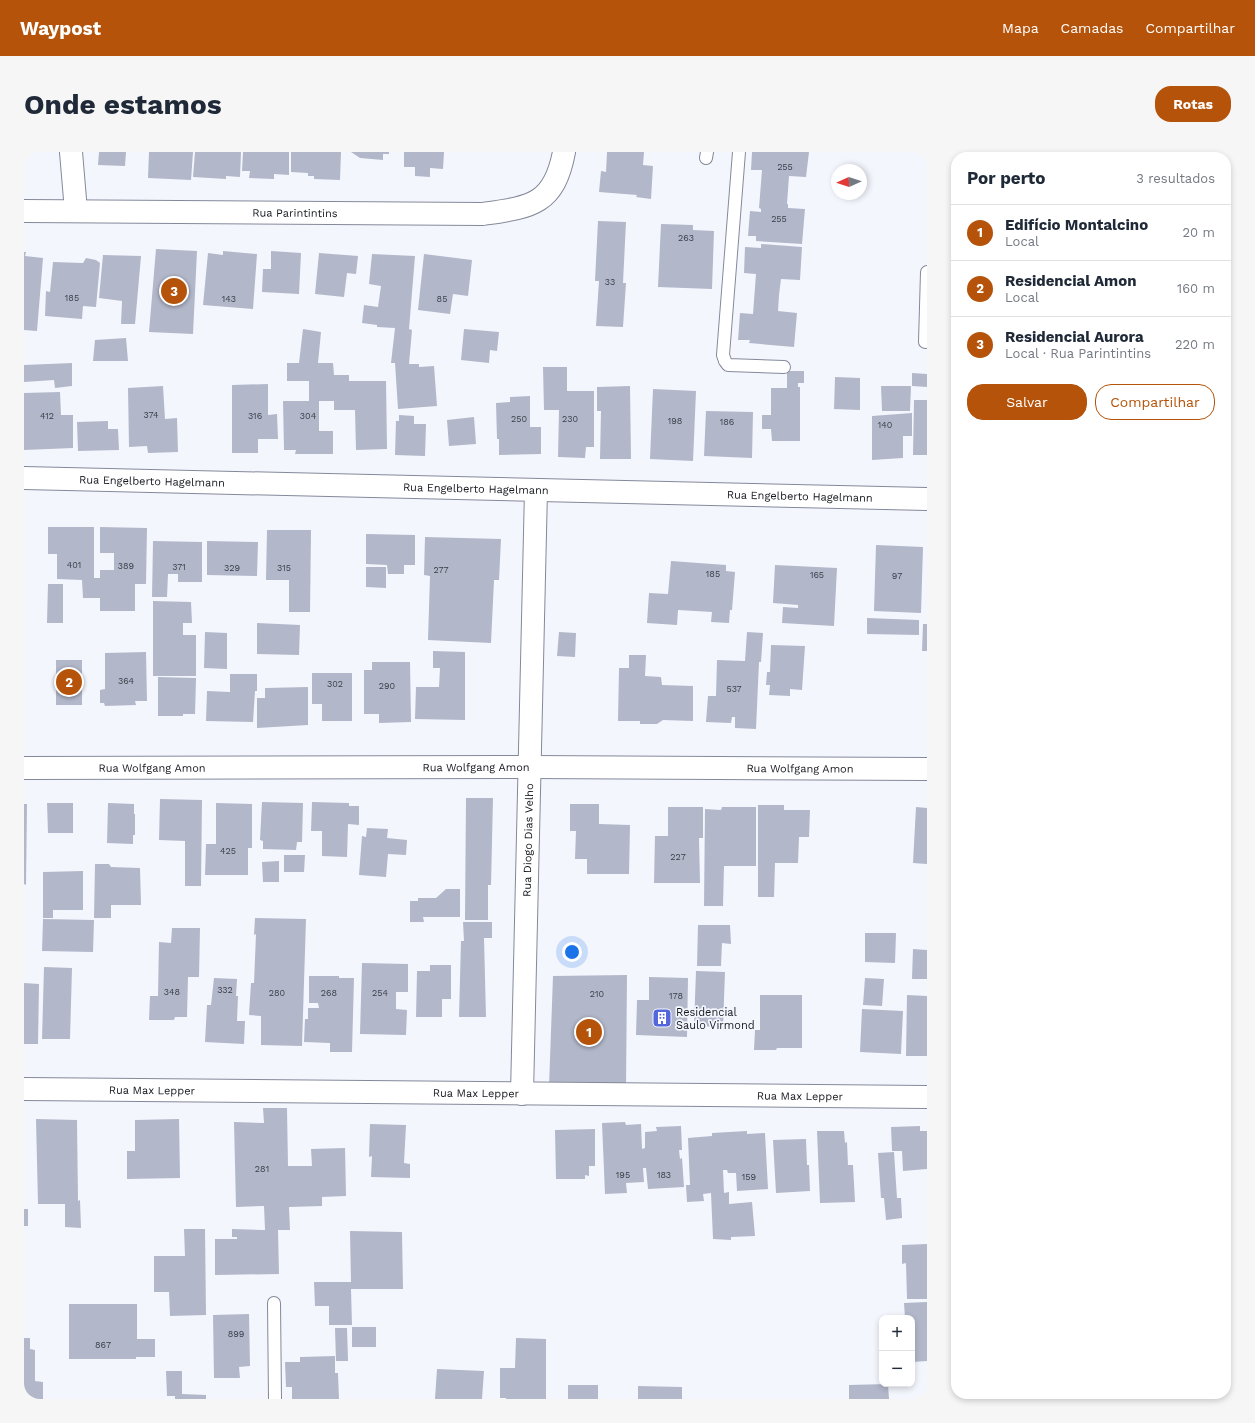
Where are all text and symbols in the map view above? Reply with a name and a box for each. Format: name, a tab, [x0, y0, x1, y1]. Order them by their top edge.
text: Waypost	[20, 17, 101, 40]
text: Mapa	[1002, 20, 1039, 36]
text: Camadas	[1061, 20, 1123, 36]
text: Compartilhar	[1145, 20, 1235, 36]
button: Rotas	[1155, 86, 1231, 122]
text: Onde estamos	[24, 88, 222, 121]
house number: 255	[777, 162, 793, 172]
north arrow	[831, 164, 867, 200]
text: Por perto	[967, 168, 1045, 188]
text: 3 resultados	[1136, 171, 1215, 186]
street label: Rua Parintintins	[252, 206, 338, 220]
house number: 255	[771, 214, 787, 224]
text: Edifício Montalcino	[1005, 216, 1148, 234]
text: 1	[977, 225, 983, 240]
text: 20 m	[1183, 225, 1215, 240]
house number: 263	[678, 233, 694, 243]
text: Local	[1005, 234, 1039, 249]
text: Residencial Amon	[1005, 272, 1136, 290]
pin: 3	[161, 276, 187, 306]
house number: 33	[605, 277, 615, 287]
text: 2	[976, 281, 984, 296]
text: 160 m	[1177, 281, 1215, 296]
text: Local	[1005, 290, 1039, 305]
house number: 185	[65, 293, 79, 303]
house number: 143	[222, 294, 236, 304]
house number: 85	[437, 294, 447, 304]
text: Residencial Aurora	[1005, 328, 1144, 346]
text: 3	[976, 337, 984, 352]
text: 220 m	[1175, 337, 1215, 352]
text: Local · Rua Parintintins	[1005, 346, 1151, 361]
button: Salvar	[967, 384, 1087, 420]
button: Compartilhar	[1095, 384, 1215, 420]
house number: 374	[144, 410, 159, 420]
house number: 412	[40, 411, 54, 421]
house number: 316	[248, 411, 262, 421]
house number: 304	[300, 411, 317, 421]
house number: 250	[511, 414, 527, 424]
house number: 230	[562, 414, 578, 424]
house number: 198	[668, 416, 682, 426]
house number: 186	[720, 417, 734, 427]
house number: 140	[878, 420, 893, 430]
street label: Rua Engelberto Hagelmann	[79, 473, 225, 489]
street label: Rua Engelberto Hagelmann	[403, 480, 549, 497]
street label: Rua Engelberto Hagelmann	[727, 488, 873, 504]
house number: 401	[67, 560, 81, 570]
house number: 389	[118, 561, 134, 571]
house number: 371	[172, 562, 186, 572]
house number: 329	[224, 563, 240, 573]
house number: 315	[277, 563, 291, 573]
house number: 277	[433, 565, 449, 575]
house number: 185	[706, 569, 720, 579]
house number: 165	[810, 570, 824, 580]
house number: 97	[892, 571, 902, 581]
pin: 2	[56, 667, 82, 697]
house number: 364	[118, 676, 135, 686]
house number: 302	[327, 679, 343, 689]
house number: 290	[379, 681, 396, 691]
house number: 537	[726, 684, 742, 694]
street label: Rua Wolfgang Amon	[422, 760, 530, 774]
street label: Rua Wolfgang Amon	[98, 761, 206, 774]
street label: Rua Wolfgang Amon	[746, 762, 854, 775]
street label: Rua Diogo Dias Velho	[520, 783, 536, 897]
house number: 425	[220, 846, 236, 856]
house number: 227	[670, 852, 686, 862]
your location	[562, 942, 582, 962]
house number: 332	[217, 985, 233, 995]
house number: 348	[164, 987, 180, 997]
house number: 280	[269, 988, 286, 998]
house number: 268	[321, 988, 337, 998]
house number: 254	[372, 988, 388, 998]
house number: 210	[590, 989, 605, 999]
house number: 178	[669, 991, 683, 1001]
place label: Residencial Saulo Virmond	[676, 1006, 755, 1032]
building icon: Residencial Saulo Virmond	[651, 1007, 673, 1029]
pin: 1	[576, 1017, 602, 1047]
street label: Rua Max Lepper	[109, 1083, 196, 1097]
street label: Rua Max Lepper	[433, 1086, 520, 1100]
street label: Rua Max Lepper	[757, 1089, 844, 1103]
house number: 281	[255, 1164, 269, 1174]
house number: 195	[616, 1170, 630, 1180]
house number: 183	[657, 1170, 671, 1180]
house number: 159	[742, 1172, 756, 1182]
map controls	[879, 1315, 915, 1387]
button: +	[879, 1315, 915, 1351]
house number: 899	[228, 1329, 244, 1339]
house number: 867	[95, 1340, 111, 1350]
button: −	[879, 1351, 915, 1387]

